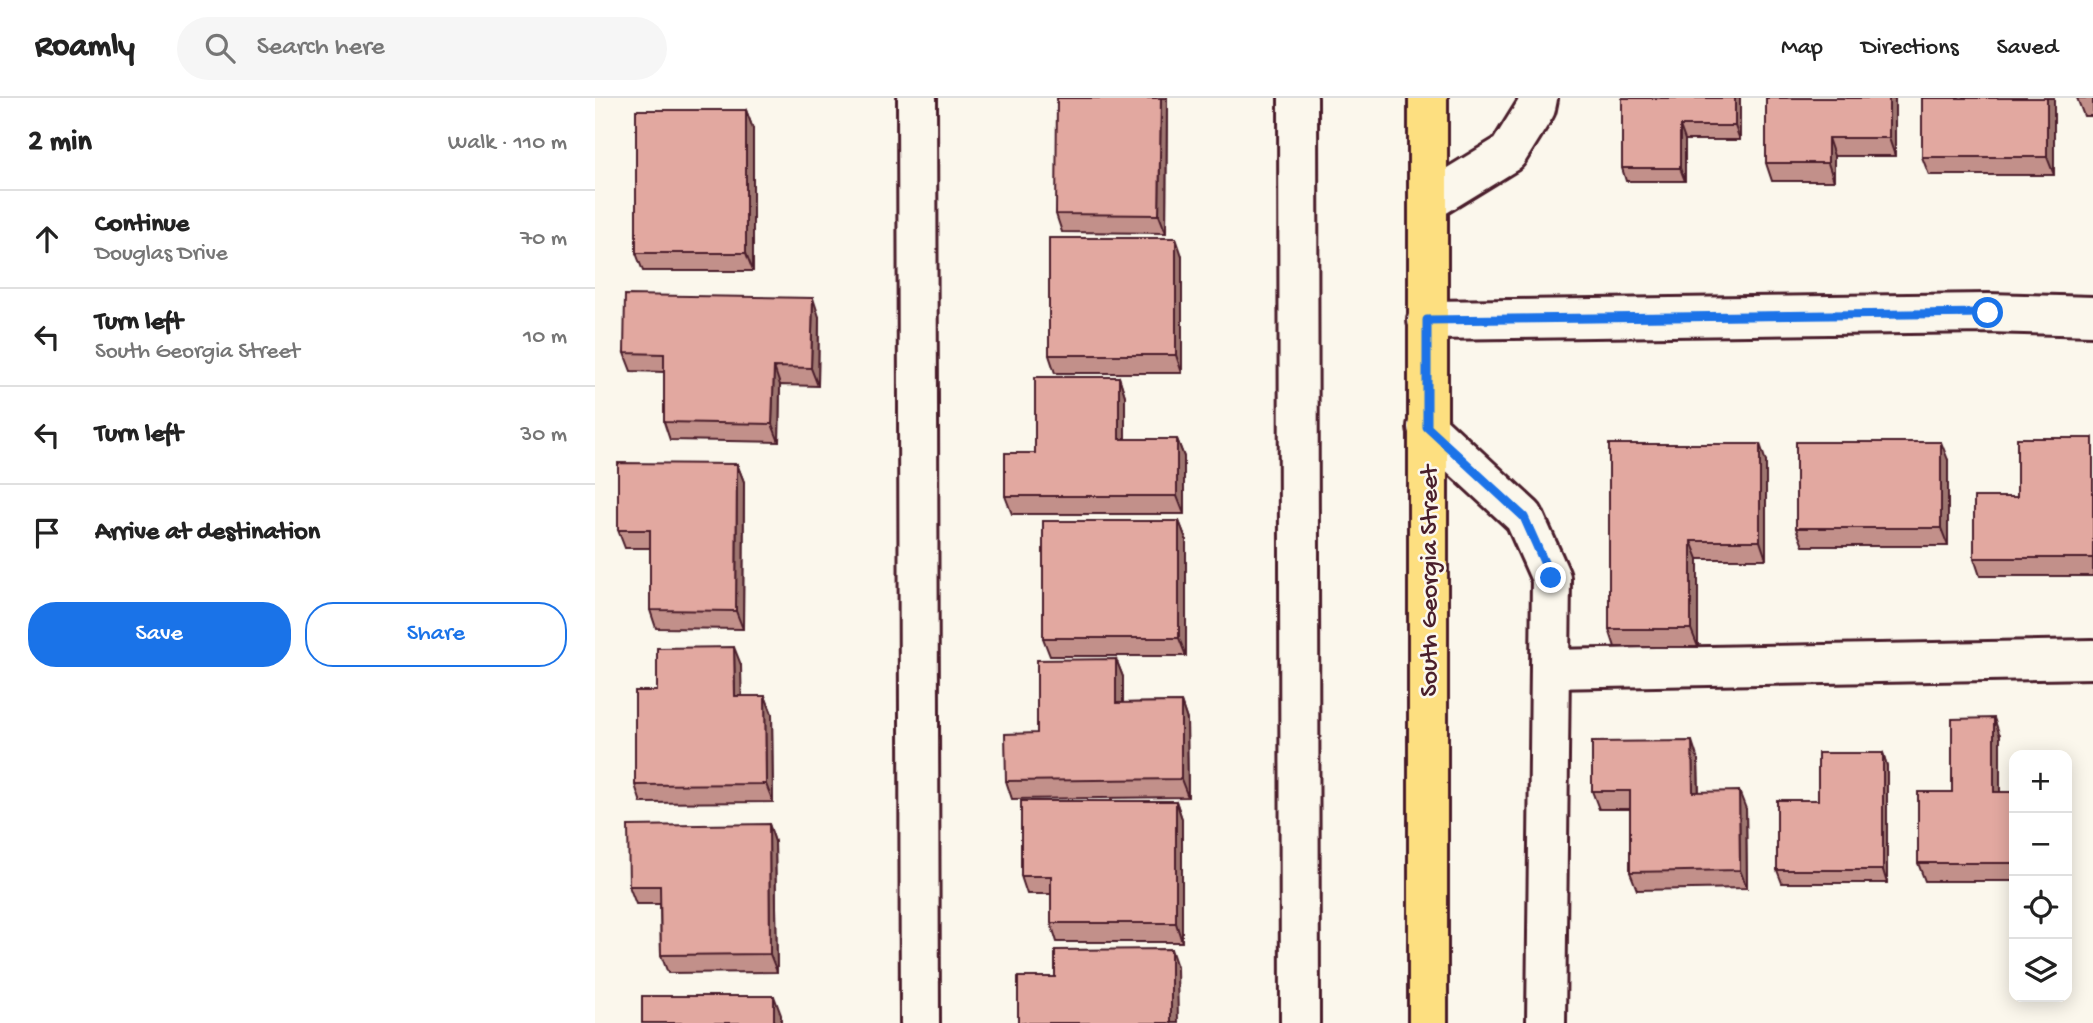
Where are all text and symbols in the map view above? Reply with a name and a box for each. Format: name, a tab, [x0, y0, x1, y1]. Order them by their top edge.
search box	[177, 17, 667, 80]
text: Roamly	[35, 29, 135, 67]
icon: search	[201, 29, 239, 67]
text: Search here	[257, 33, 385, 64]
text: Map	[1781, 34, 1823, 63]
text: Directions	[1861, 34, 1959, 63]
text: Saved	[1997, 34, 2058, 63]
text: 2 min	[28, 126, 92, 161]
text: Walk · 110 m	[448, 130, 567, 157]
text: Continue	[95, 210, 189, 241]
icon: ahead	[28, 220, 66, 258]
text: 70 m	[520, 226, 567, 253]
text: Douglas Drive	[95, 241, 228, 268]
route start	[1972, 297, 2003, 328]
text: Turn left	[95, 308, 183, 339]
icon: left	[28, 318, 66, 356]
text: 10 m	[523, 324, 567, 351]
text: South Georgia Street	[95, 339, 300, 366]
icon: left	[28, 416, 66, 454]
text: Turn left	[95, 420, 183, 451]
text: 30 m	[520, 422, 567, 449]
street label: South Georgia Street	[1416, 463, 1447, 697]
icon: arrive	[28, 514, 66, 552]
text: Arrive at destination	[95, 518, 320, 549]
route end	[1535, 562, 1566, 593]
button: Save	[28, 602, 291, 667]
button: Share	[305, 602, 567, 667]
map controls	[2009, 750, 2072, 1002]
button: +	[2009, 750, 2072, 813]
button: −	[2009, 813, 2072, 876]
button: locate	[2009, 876, 2072, 939]
button: layers	[2009, 939, 2072, 1002]

